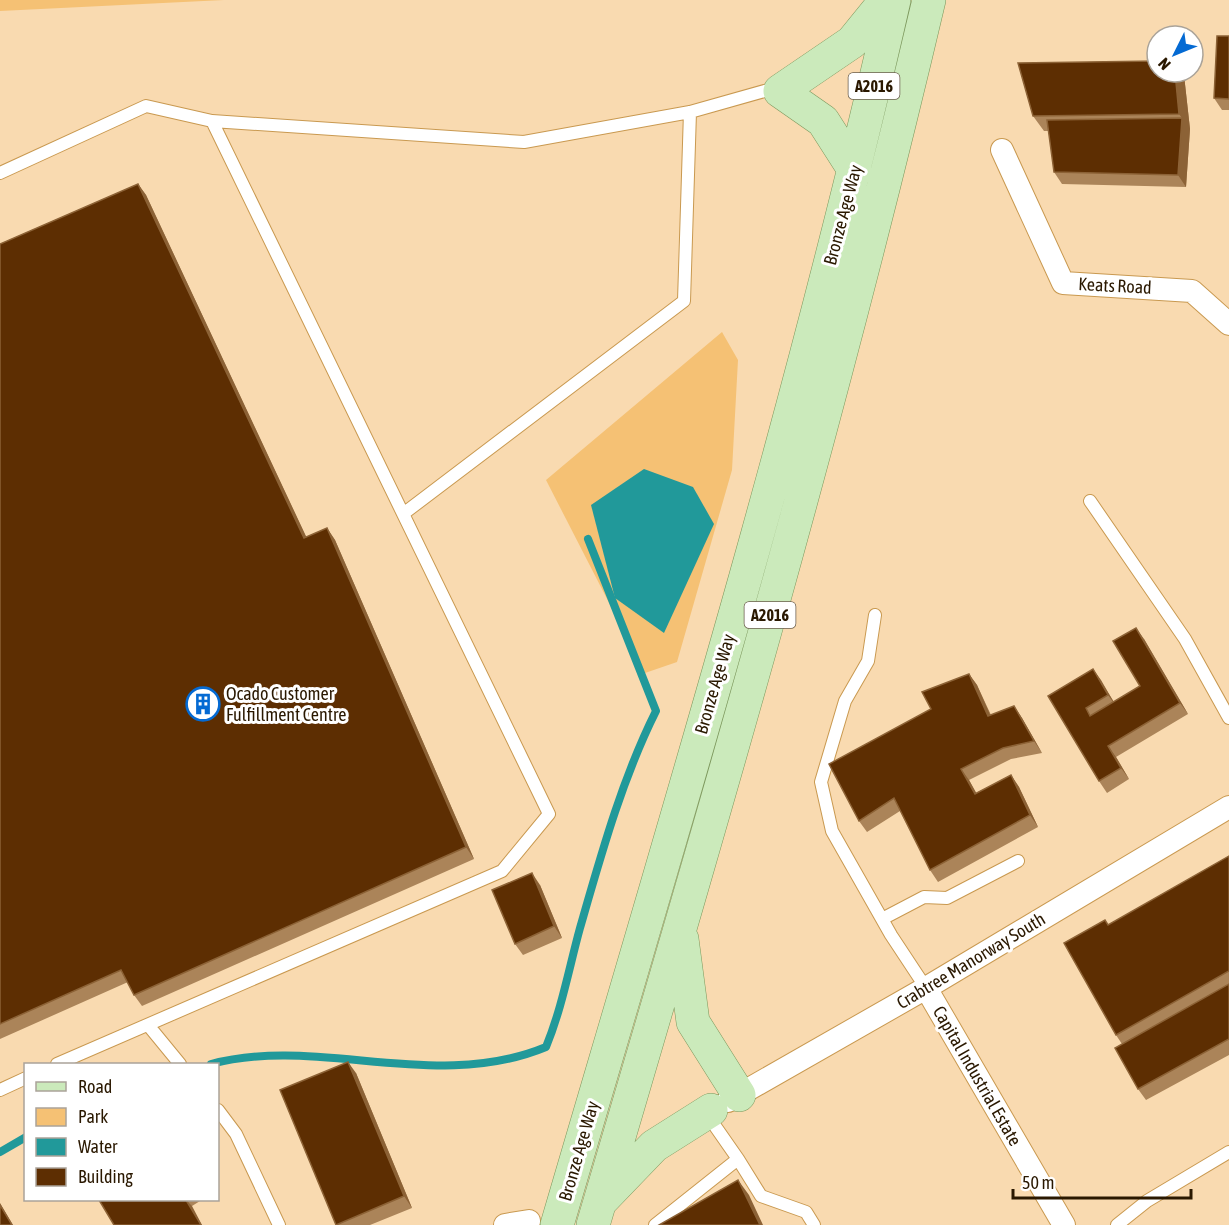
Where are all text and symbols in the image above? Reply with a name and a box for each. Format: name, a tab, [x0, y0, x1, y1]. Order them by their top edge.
north arrow	[1145, 24, 1205, 84]
text: N	[1154, 55, 1174, 74]
road number: A2016	[848, 73, 900, 99]
street label: Bronze Age Way	[819, 162, 866, 267]
street label: Keats Road	[1078, 273, 1152, 298]
road number: A2016	[744, 602, 796, 628]
street label: Bronze Age Way	[690, 631, 739, 736]
place label: Ocado Customer Fulfillment Centre	[226, 683, 346, 725]
building icon: Ocado Customer Fulfillment Centre	[185, 686, 221, 722]
street label: Crabtree Manorway South	[893, 908, 1049, 1013]
street label: Capital Industrial Estate	[929, 1002, 1026, 1149]
legend	[24, 1063, 219, 1201]
text: Road	[78, 1076, 112, 1097]
street label: Bronze Age Way	[554, 1098, 603, 1203]
text: Park	[78, 1106, 108, 1127]
text: Water	[78, 1136, 118, 1157]
scale bar	[1013, 1162, 1192, 1200]
text: Building	[78, 1166, 133, 1187]
text: 50 m	[1022, 1172, 1054, 1193]

